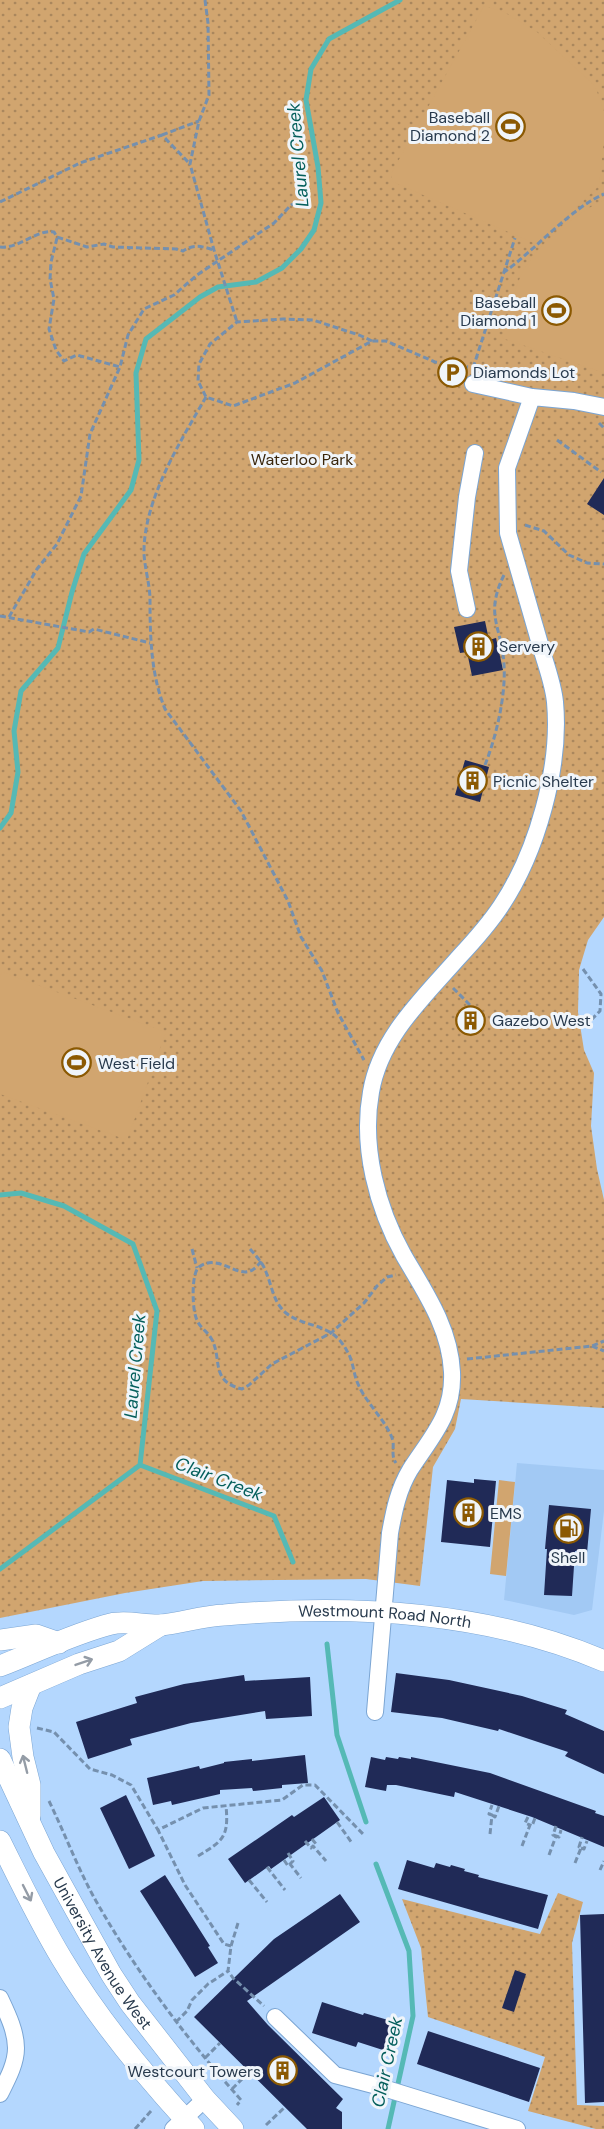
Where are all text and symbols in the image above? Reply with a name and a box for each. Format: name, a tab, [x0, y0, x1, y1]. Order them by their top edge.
water label: Laurel Creek	[281, 101, 315, 208]
place label: Baseball Diamond 2	[410, 107, 490, 146]
sports icon: Baseball Diamond 2	[495, 110, 527, 142]
place label: Baseball Diamond 1	[460, 292, 536, 331]
sports icon: Baseball Diamond 1	[541, 295, 573, 327]
parking icon: Diamonds Lot	[436, 356, 468, 388]
place label: Diamonds Lot	[473, 362, 575, 383]
park label: Waterloo Park	[251, 449, 353, 470]
building icon: Servery	[462, 630, 494, 662]
place label: Servery	[499, 636, 555, 657]
building icon: Picnic Shelter	[456, 765, 488, 797]
place label: Picnic Shelter	[493, 771, 594, 792]
building icon: Gazebo West	[455, 1004, 487, 1036]
place label: Gazebo West	[492, 1010, 591, 1031]
sports icon: West Field	[61, 1047, 93, 1079]
place label: West Field	[98, 1053, 175, 1074]
water label: Laurel Creek	[118, 1312, 152, 1419]
water label: Clair Creek	[172, 1451, 267, 1507]
building icon: EMS	[453, 1497, 485, 1529]
place label: EMS	[490, 1503, 522, 1524]
fuel station icon: Shell	[552, 1513, 584, 1545]
place label: Shell	[551, 1547, 585, 1568]
street label: Westmount Road North	[298, 1600, 473, 1633]
one-way arrow	[75, 1656, 93, 1667]
one-way arrow	[18, 1755, 30, 1774]
street label: University Avenue West	[49, 1873, 157, 2033]
one-way arrow	[21, 1884, 33, 1902]
water label: Clair Creek	[366, 2014, 408, 2110]
building icon: Westcourt Towers	[266, 2055, 298, 2087]
place label: Westcourt Towers	[128, 2061, 261, 2082]

